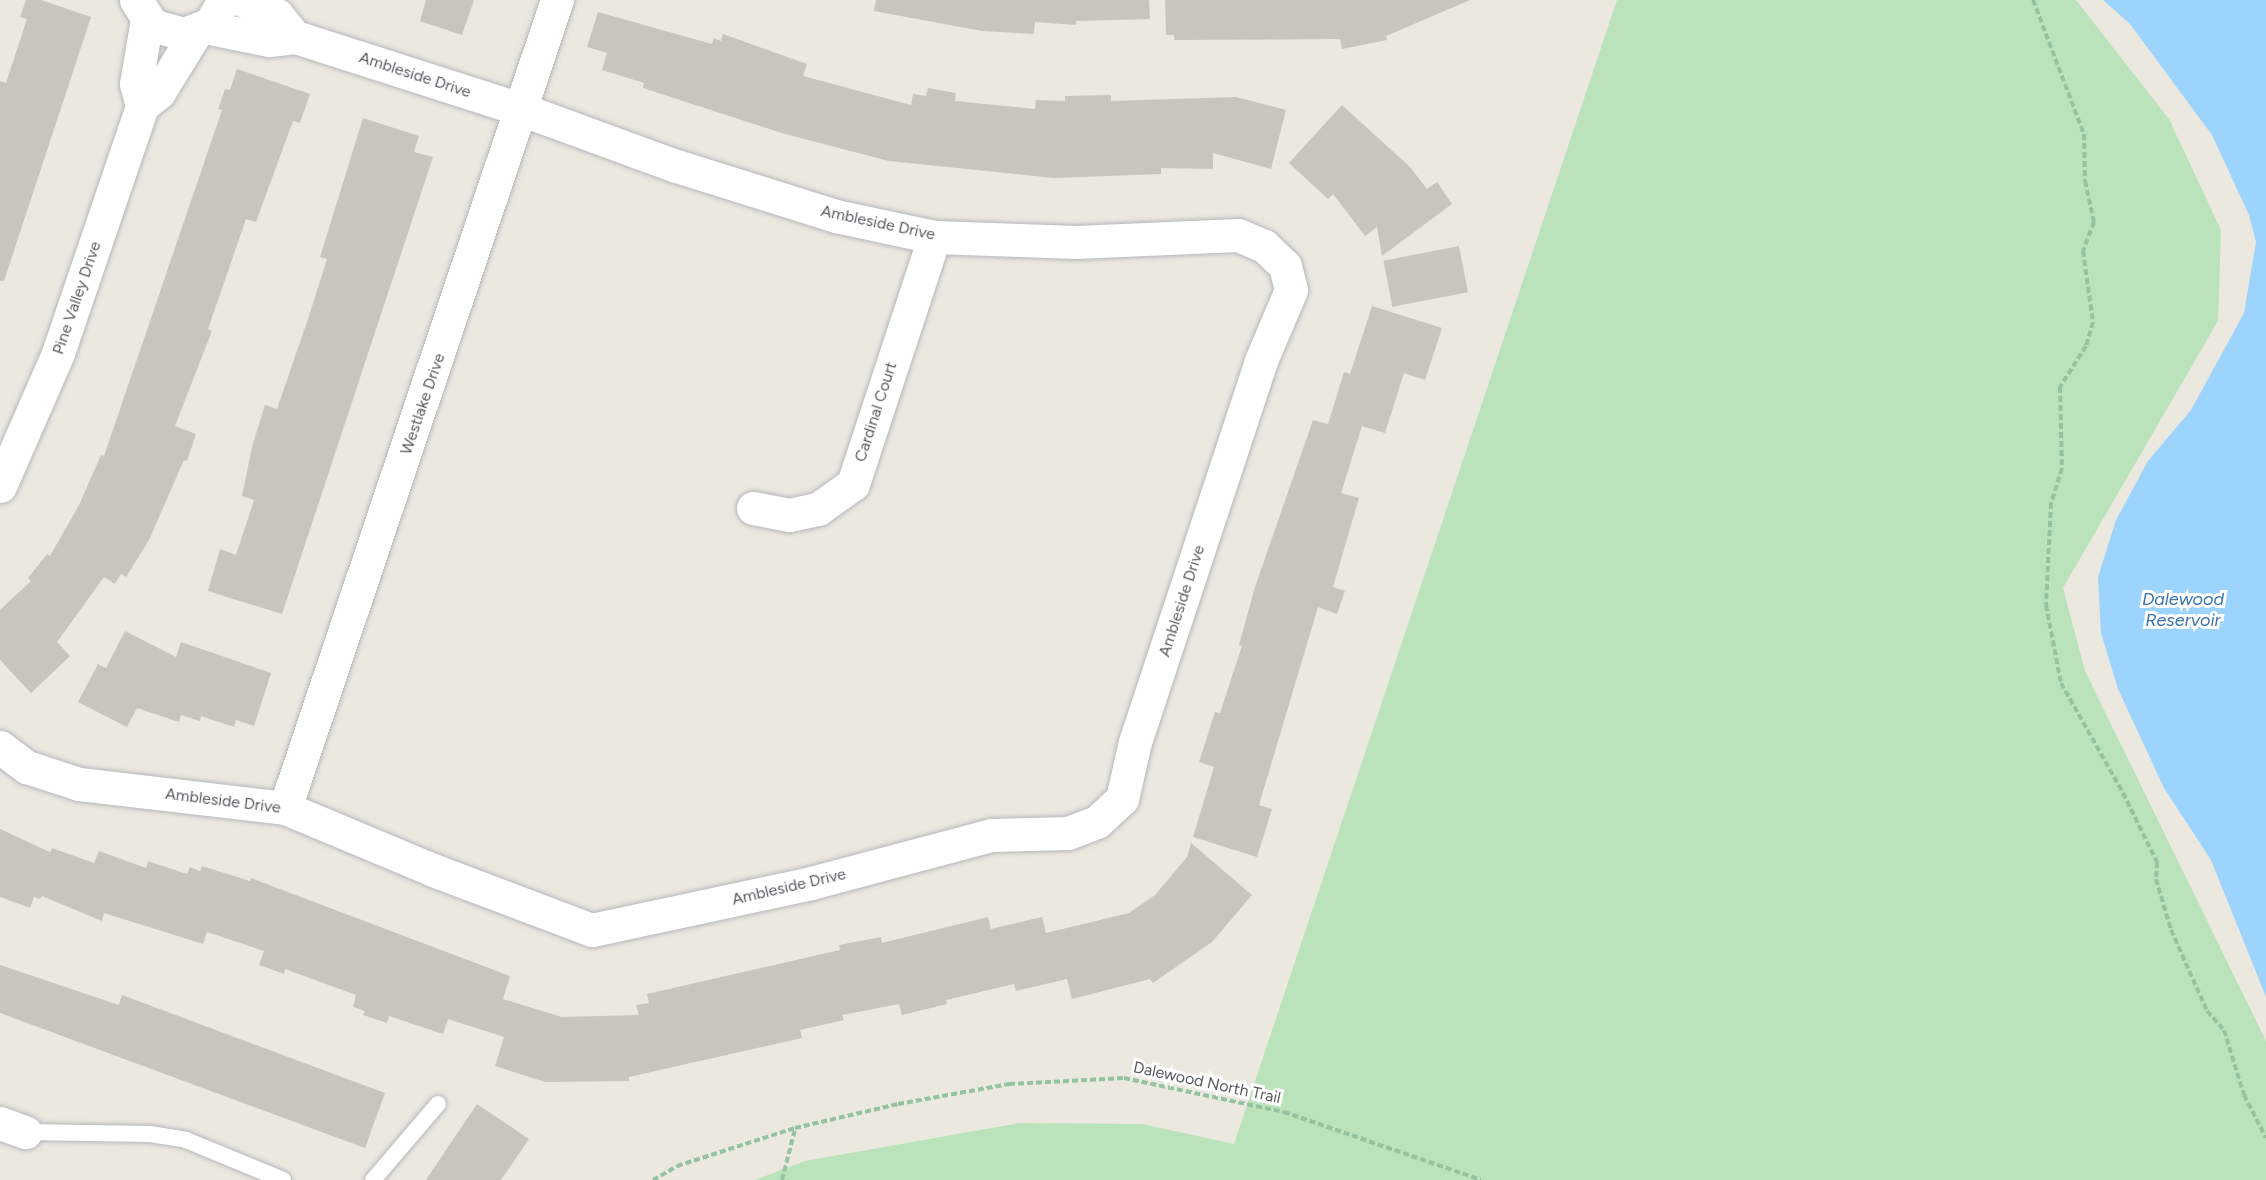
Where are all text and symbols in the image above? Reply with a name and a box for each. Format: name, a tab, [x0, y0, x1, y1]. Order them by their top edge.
street label: Ambleside Drive	[357, 48, 473, 102]
street label: Ambleside Drive	[819, 202, 937, 244]
street label: Pine Valley Drive	[49, 239, 105, 357]
street label: Westlake Drive	[397, 351, 449, 457]
street label: Cardinal Court	[851, 360, 901, 464]
street label: Ambleside Drive	[1155, 543, 1209, 659]
water label: Dalewood Reservoir	[2142, 589, 2224, 632]
street label: Ambleside Drive	[164, 784, 282, 818]
street label: Ambleside Drive	[730, 865, 848, 909]
street label: Dalewood North Trail	[1131, 1058, 1283, 1108]

